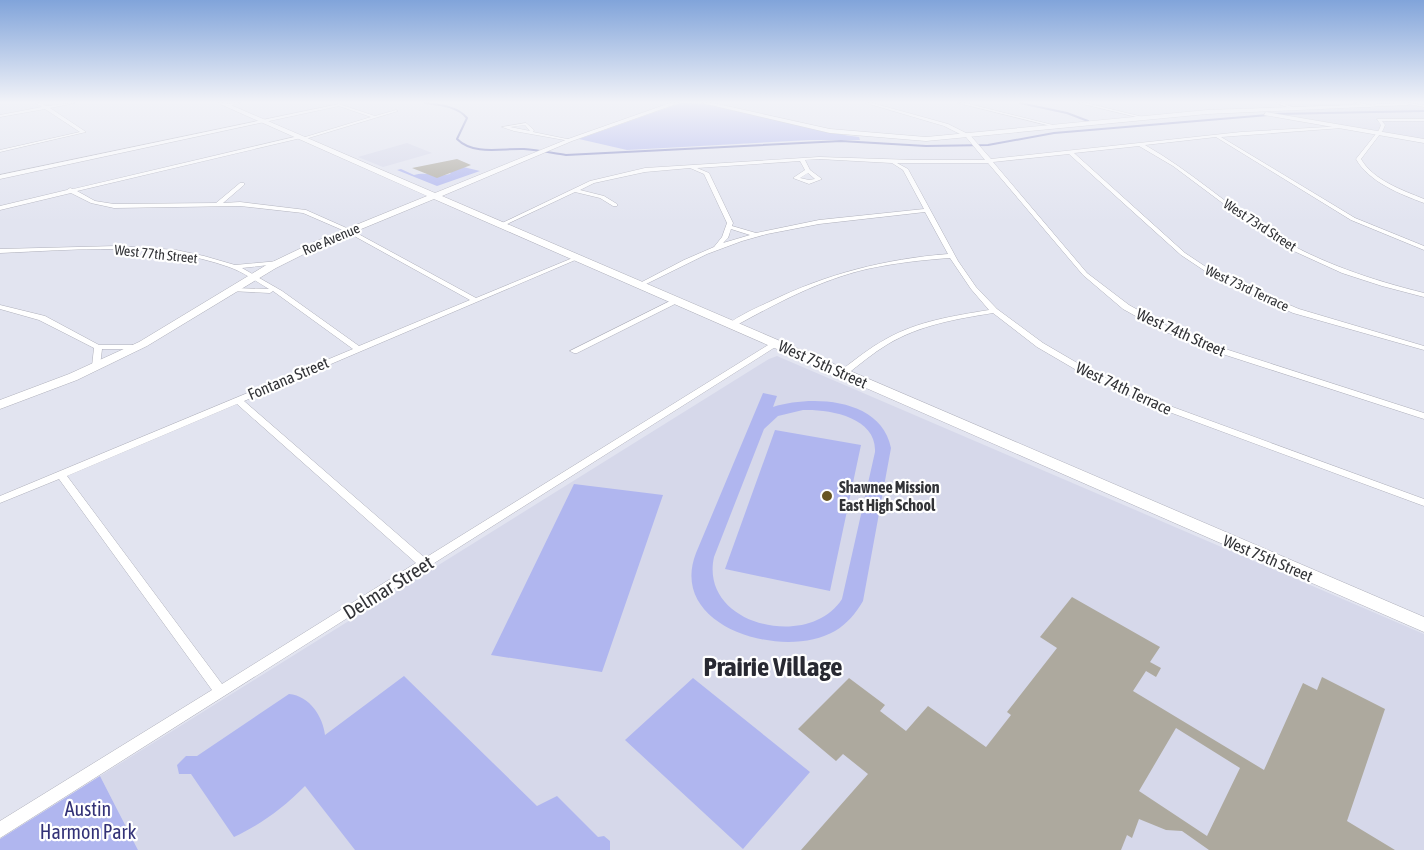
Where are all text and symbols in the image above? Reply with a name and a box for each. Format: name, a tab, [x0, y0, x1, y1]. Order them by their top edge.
street label: West 73rd Street	[1221, 196, 1299, 254]
street label: Roe Avenue	[300, 220, 362, 258]
street label: West 77th Street	[114, 242, 198, 266]
street label: West 73rd Terrace	[1203, 262, 1291, 314]
street label: West 74th Street	[1134, 304, 1229, 360]
street label: West 75th Street	[776, 336, 871, 392]
street label: Fontana Street	[245, 353, 331, 403]
street label: West 74th Terrace	[1073, 358, 1175, 418]
place label: Shawnee Mission East High School	[839, 478, 940, 514]
marker: Shawnee Mission East High School	[820, 489, 834, 503]
street label: West 75th Street	[1221, 531, 1316, 585]
street label: Delmar Street	[339, 550, 437, 624]
district label: Prairie Village	[703, 651, 843, 682]
park label: Austin Harmon Park	[40, 797, 136, 843]

